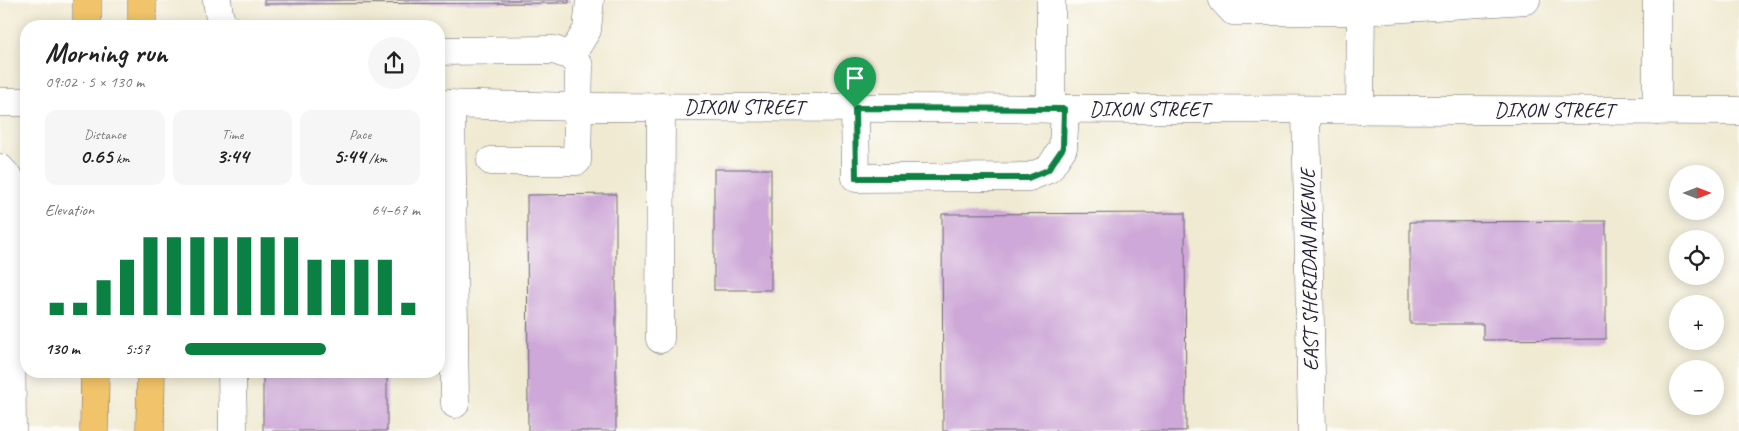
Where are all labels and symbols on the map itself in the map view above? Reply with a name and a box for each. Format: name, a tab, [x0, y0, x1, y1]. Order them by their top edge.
pin	[834, 57, 876, 108]
street label: DIXON STREET	[684, 94, 808, 120]
street label: DIXON STREET	[1089, 96, 1213, 122]
street label: DIXON STREET	[1494, 97, 1618, 123]
north arrow	[1669, 165, 1724, 220]
street label: EAST SHERIDAN AVENUE	[1294, 166, 1324, 371]

